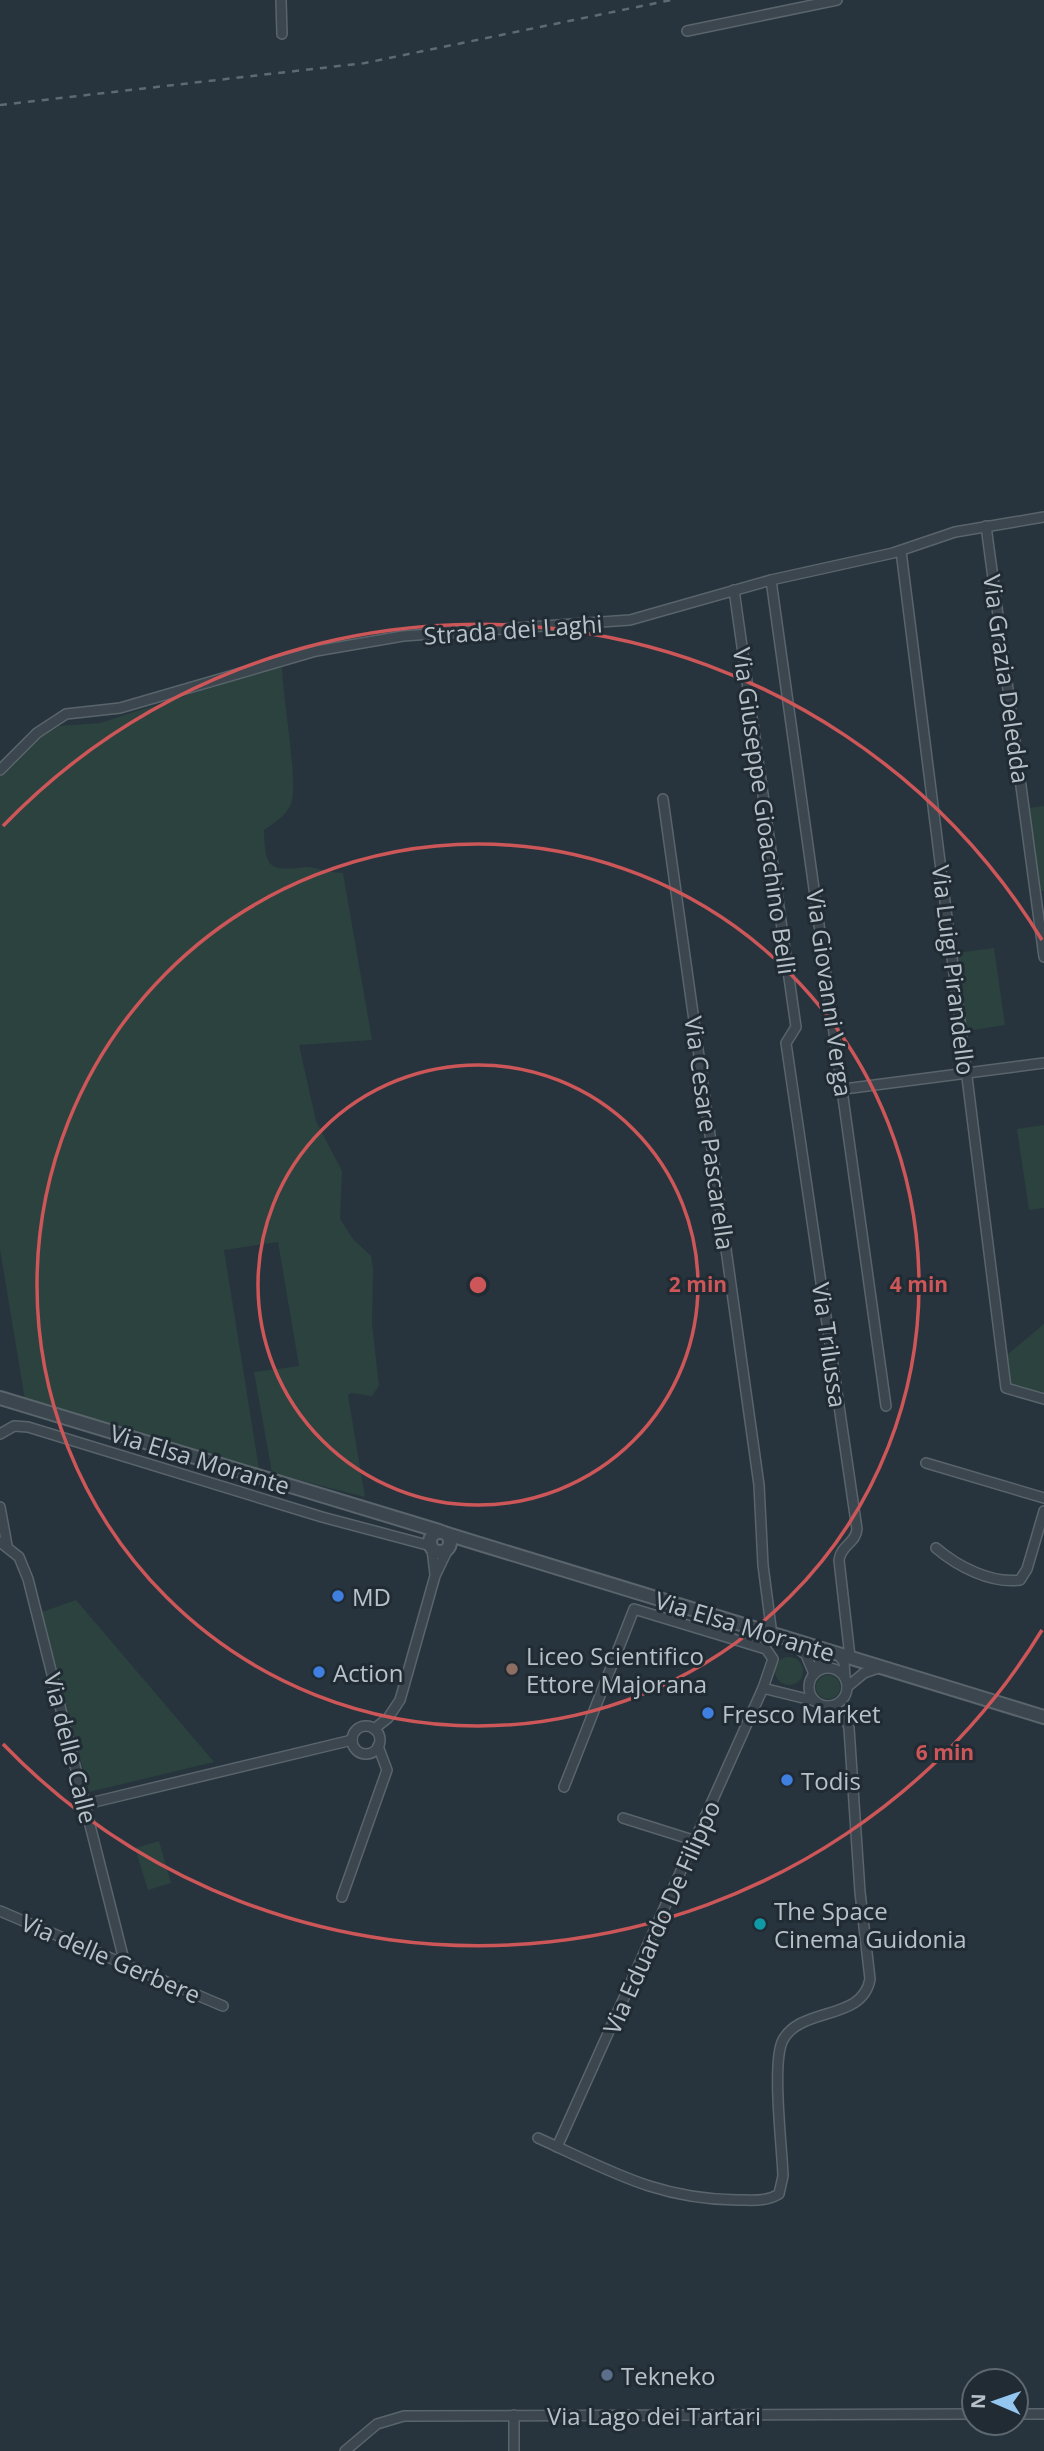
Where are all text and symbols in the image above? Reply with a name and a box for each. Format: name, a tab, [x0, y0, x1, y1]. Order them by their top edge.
street label: Via Grazia Deledda	[976, 572, 1038, 786]
street label: Strada dei Laghi	[422, 606, 604, 652]
street label: Via Giuseppe Gioacchino Belli	[726, 645, 804, 977]
street label: Via Luigi Pirandello	[925, 863, 983, 1077]
street label: Via Giovanni Verga	[799, 887, 861, 1099]
street label: Via Cesare Pascarella	[677, 1014, 743, 1252]
text: 2 min	[669, 1270, 727, 1298]
text: 4 min	[890, 1270, 948, 1298]
centre of rings	[466, 1273, 490, 1297]
street label: Via Trilussa	[805, 1280, 855, 1410]
street label: Via Elsa Morante	[106, 1416, 294, 1502]
place label: MD	[352, 1580, 391, 1613]
street label: Via Elsa Morante	[651, 1583, 839, 1669]
marker: MD	[330, 1588, 346, 1604]
place label: Liceo Scientifico Ettore Majorana	[526, 1639, 707, 1700]
place label: Action	[333, 1656, 403, 1689]
marker: Liceo Scientifico Ettore Majorana	[504, 1661, 520, 1677]
marker: Action	[311, 1664, 327, 1680]
street label: Via delle Calle	[36, 1669, 106, 1827]
place label: Fresco Market	[722, 1697, 881, 1730]
marker: Fresco Market	[700, 1705, 716, 1721]
text: 6 min	[916, 1738, 974, 1766]
place label: Todis	[801, 1764, 861, 1797]
marker: Todis	[779, 1772, 795, 1788]
street label: Via Eduardo De Filippo	[595, 1795, 727, 2039]
place label: The Space Cinema Guidonia	[774, 1894, 967, 1955]
street label: Via delle Gerbere	[16, 1905, 206, 2011]
marker: The Space Cinema Guidonia	[752, 1916, 768, 1932]
place label: Tekneko	[621, 2359, 716, 2392]
marker: Tekneko	[599, 2367, 615, 2383]
north arrow	[960, 2367, 1030, 2437]
text: N	[965, 2393, 991, 2410]
street label: Via Lago dei Tartari	[547, 2399, 761, 2432]

